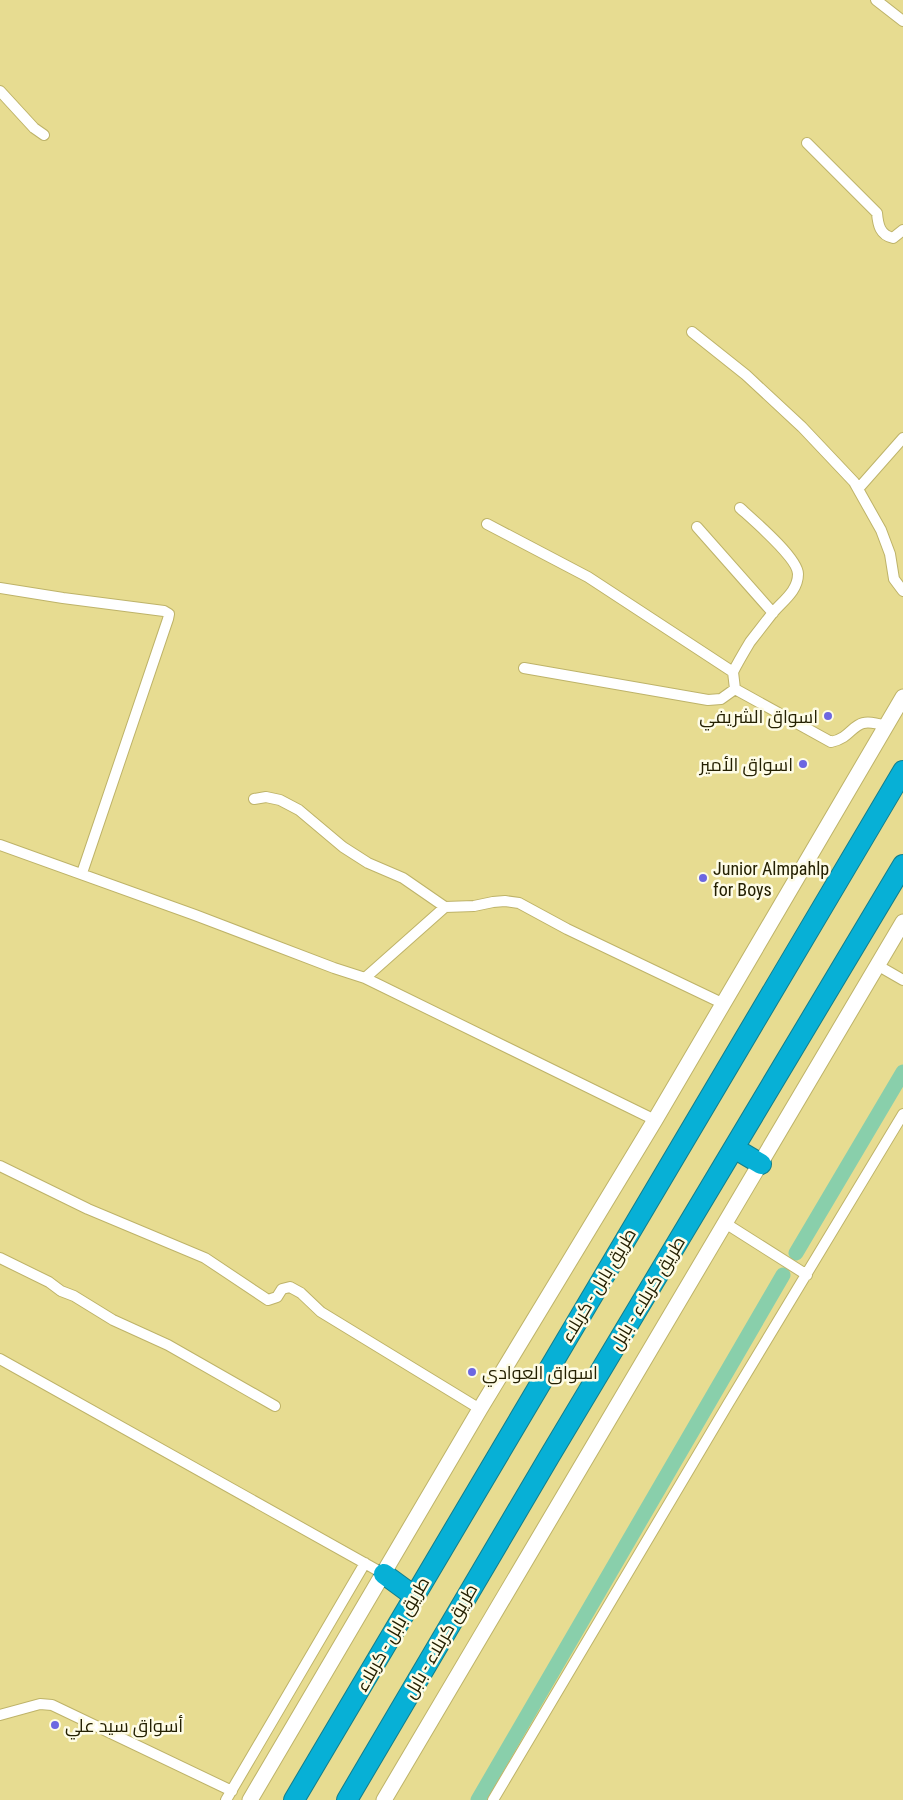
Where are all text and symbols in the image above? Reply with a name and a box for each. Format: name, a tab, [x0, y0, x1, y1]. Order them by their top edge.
place label: اسواق الشريفي	[699, 706, 818, 731]
marker: اسواق الشريفي	[822, 710, 834, 722]
place label: اسواق الأمير	[699, 754, 793, 777]
marker: اسواق الأمير	[797, 758, 809, 770]
place label: Junior Almpahlp for Boys	[713, 858, 829, 900]
marker: Junior Almpahlp for Boys	[697, 872, 709, 884]
street label: طريق بابل - كربلاء	[556, 1224, 642, 1347]
street label: طريق كربلاء - بابل	[605, 1232, 691, 1355]
place label: اسواق العوادي	[482, 1362, 598, 1387]
marker: اسواق العوادي	[466, 1366, 478, 1378]
street label: طريق بابل - كربلاء	[351, 1573, 435, 1696]
street label: طريق كربلاء - بابل	[399, 1580, 483, 1703]
place label: أسواق سيد علي	[65, 1715, 183, 1740]
marker: أسواق سيد علي	[49, 1719, 61, 1731]

